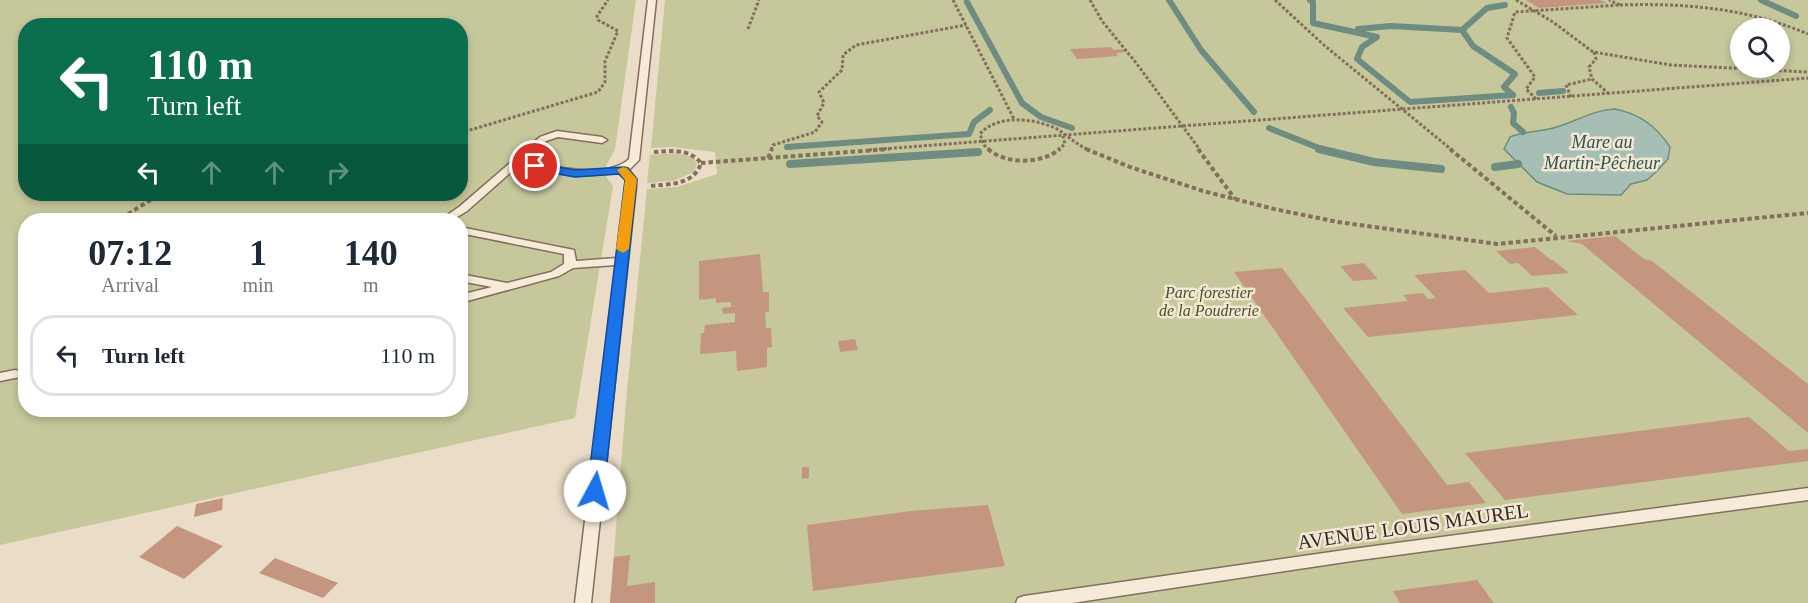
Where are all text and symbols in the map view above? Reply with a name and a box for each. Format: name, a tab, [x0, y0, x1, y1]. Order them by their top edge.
map controls	[1730, 18, 1790, 78]
button: search	[1730, 18, 1790, 78]
icon: left	[48, 42, 126, 120]
text: 110 m	[147, 42, 253, 88]
text: Turn left	[147, 91, 241, 121]
water label: Mare au Martin-Pêcheur	[1543, 132, 1661, 173]
pin	[509, 140, 560, 191]
icon: arrive	[518, 149, 551, 182]
icon: left	[132, 156, 165, 189]
icon: ahead	[195, 156, 228, 189]
icon: ahead	[258, 156, 291, 189]
icon: right	[321, 156, 354, 189]
text: 07:12	[88, 233, 172, 273]
text: 1	[249, 233, 267, 273]
text: 140	[344, 233, 398, 273]
text: Arrival	[101, 274, 159, 296]
text: min	[242, 274, 274, 296]
text: m	[363, 274, 379, 296]
park label: Parc forestier de la Poudrerie	[1159, 284, 1259, 319]
icon: left	[51, 339, 84, 372]
text: Turn left	[102, 343, 185, 368]
text: 110 m	[380, 343, 435, 368]
position arrow	[563, 459, 627, 523]
street label: AVENUE LOUIS MAUREL	[1296, 499, 1530, 553]

